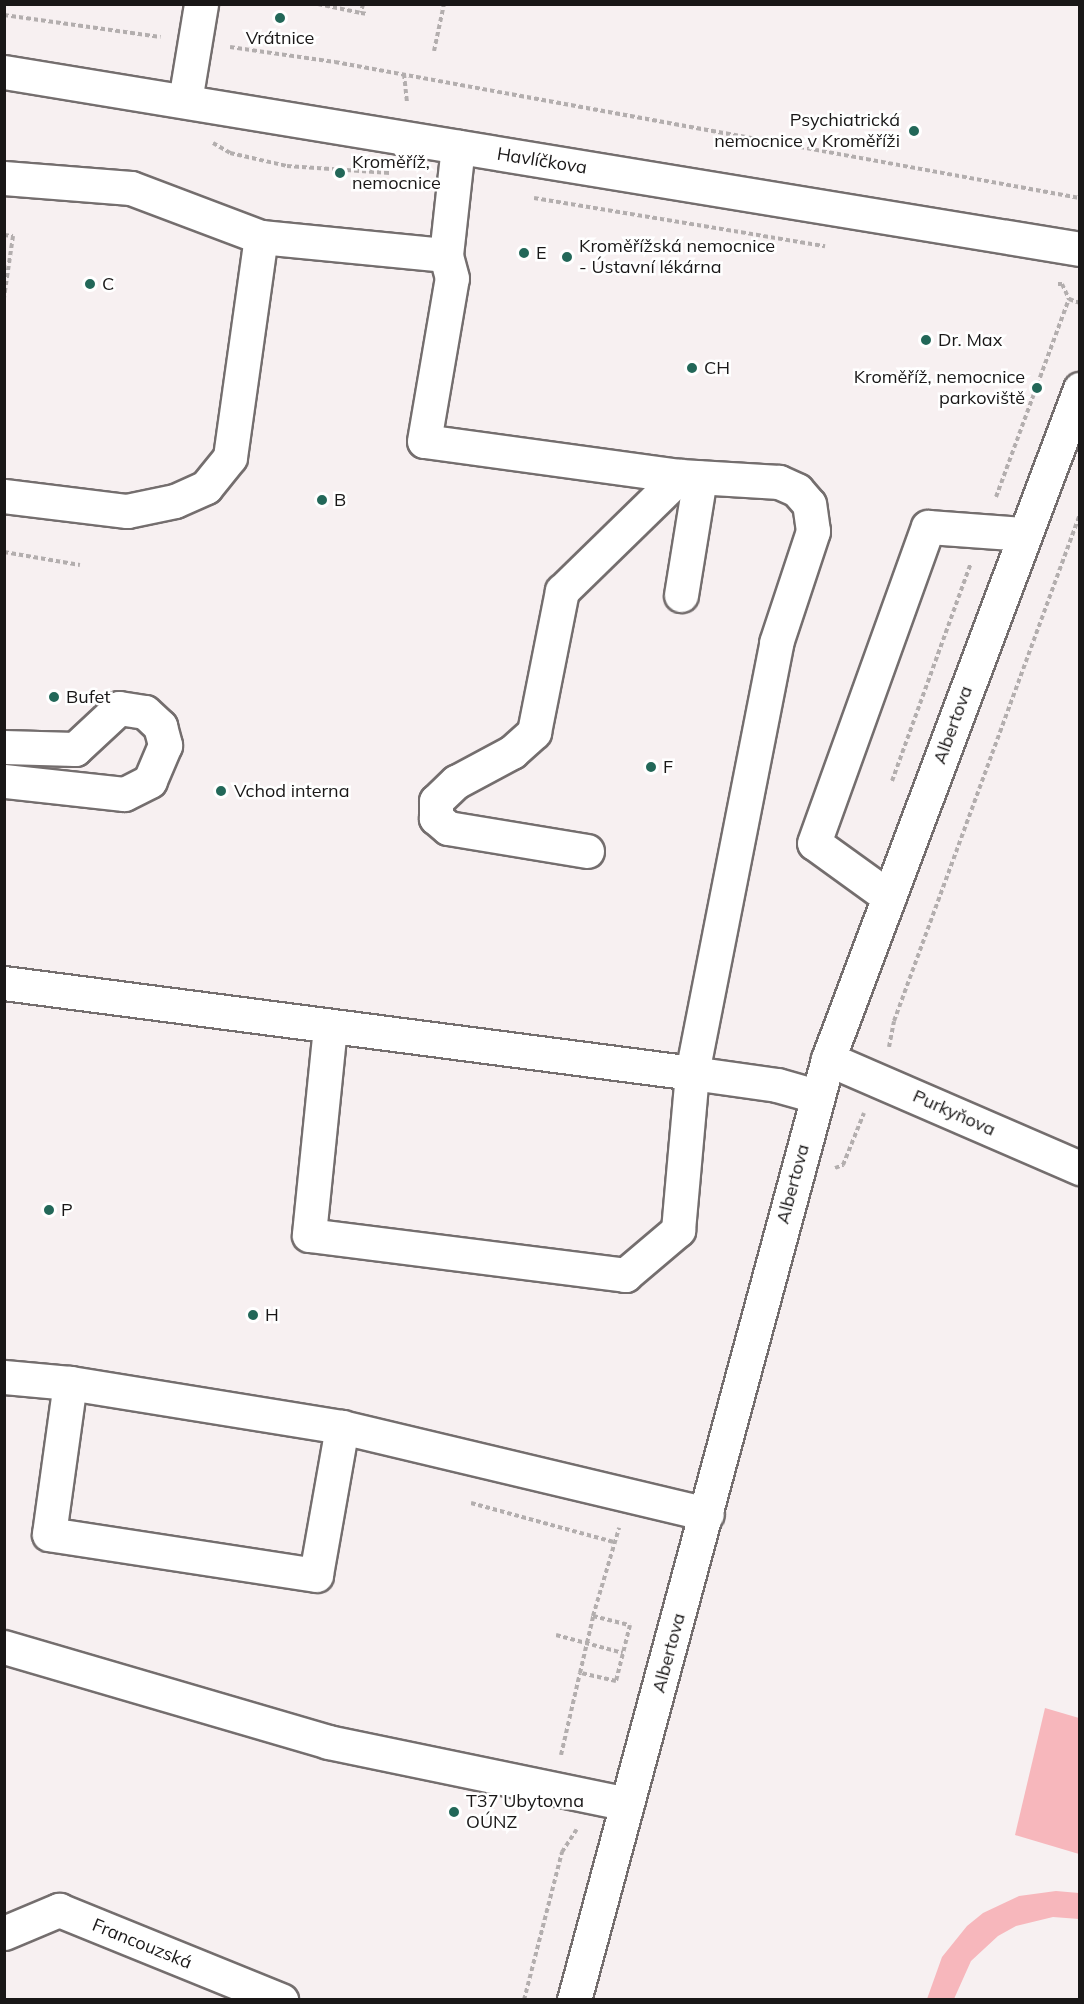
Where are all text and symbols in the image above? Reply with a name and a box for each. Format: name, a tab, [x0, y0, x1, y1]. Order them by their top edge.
marker: Vrátnice	[273, 11, 287, 25]
place label: Vrátnice	[246, 27, 314, 49]
place label: Psychiatrická nemocnice v Kroměříži	[714, 110, 900, 152]
marker: Psychiatrická nemocnice v Kroměříži	[905, 122, 923, 140]
street label: Havlíčkova	[495, 143, 589, 179]
place label: Kroměříž, nemocnice	[352, 152, 441, 195]
marker: Kroměříž, nemocnice	[333, 166, 347, 180]
place label: Kroměřížská nemocnice - Ústavní lékárna	[579, 236, 775, 278]
place label: E	[536, 242, 547, 264]
marker: E	[517, 246, 531, 260]
marker: Kroměřížská nemocnice - Ústavní lékárna	[560, 250, 574, 264]
place label: C	[102, 273, 114, 295]
marker: C	[83, 277, 97, 291]
place label: Dr. Max	[938, 329, 1002, 351]
marker: Dr. Max	[919, 333, 933, 347]
place label: CH	[704, 357, 730, 379]
marker: CH	[685, 361, 699, 375]
place label: Kroměříž, nemocnice parkoviště	[854, 367, 1025, 410]
marker: Kroměříž, nemocnice parkoviště	[1030, 381, 1044, 395]
place label: B	[334, 489, 346, 511]
marker: B	[315, 493, 329, 507]
street label: Albertova	[929, 683, 977, 767]
place label: Bufet	[66, 686, 111, 708]
marker: Bufet	[47, 690, 61, 704]
place label: F	[663, 756, 673, 778]
marker: F	[644, 760, 658, 774]
place label: Vchod interna	[234, 780, 349, 802]
marker: Vchod interna	[212, 782, 230, 800]
street label: Purkyňova	[909, 1085, 999, 1141]
street label: Albertova	[772, 1142, 814, 1226]
place label: P	[61, 1199, 73, 1221]
marker: P	[42, 1203, 56, 1217]
place label: H	[265, 1304, 279, 1326]
marker: H	[246, 1308, 260, 1322]
street label: Albertova	[648, 1611, 690, 1695]
place label: T37 Ubytovna OÚNZ	[466, 1791, 584, 1834]
marker: T37 Ubytovna OÚNZ	[447, 1805, 461, 1819]
street label: Francouzská	[89, 1914, 195, 1974]

